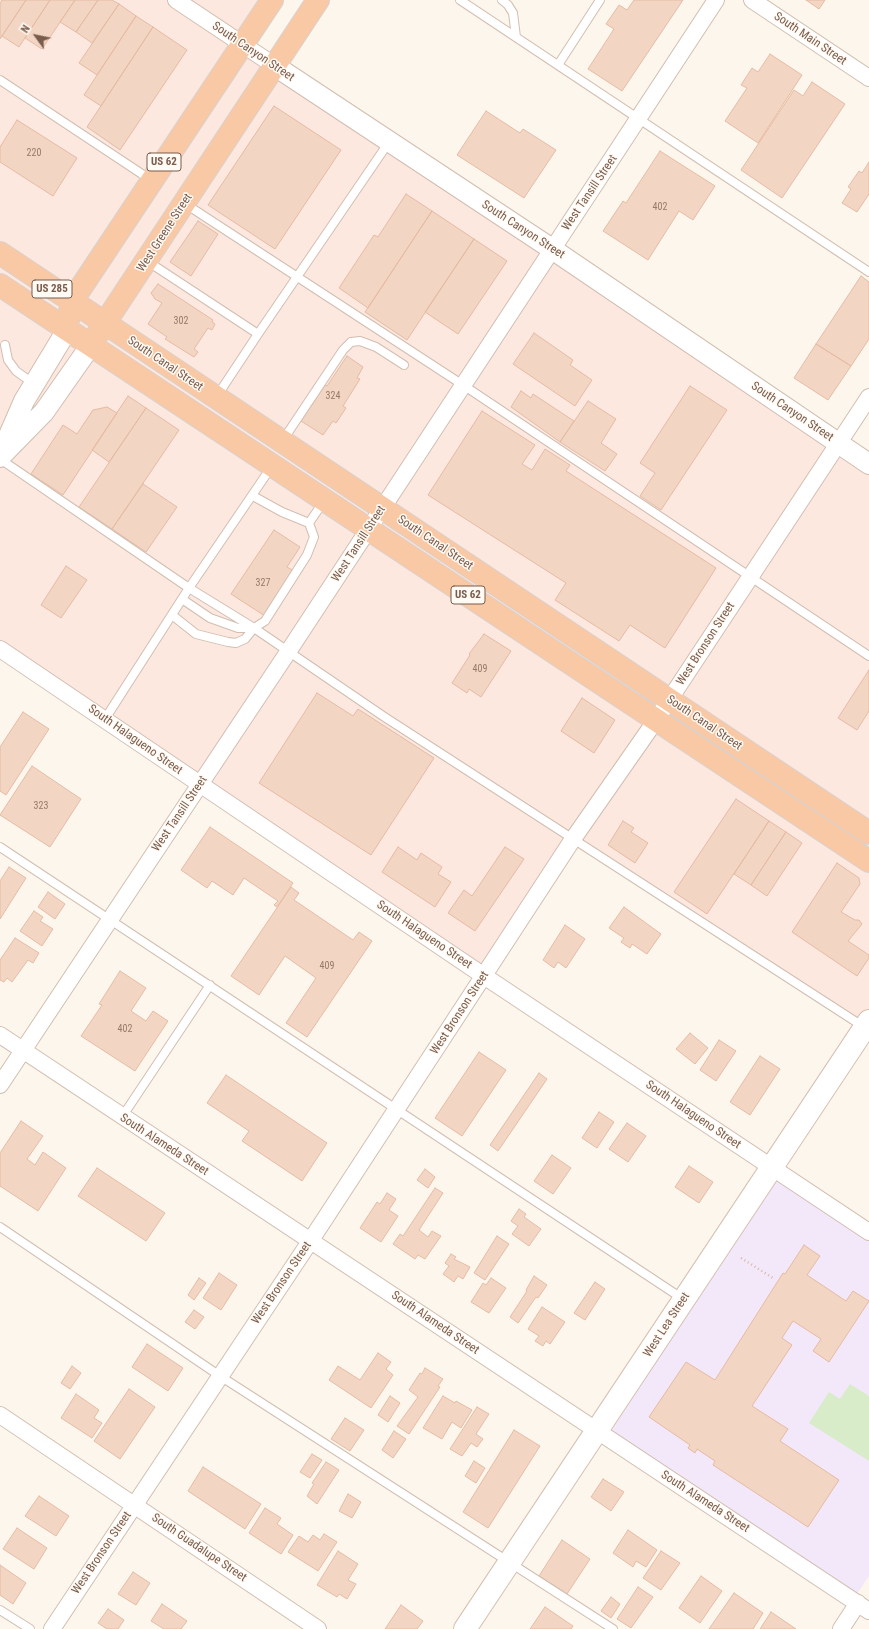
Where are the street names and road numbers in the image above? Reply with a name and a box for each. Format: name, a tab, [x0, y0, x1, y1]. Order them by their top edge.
street label: South Main Street	[771, 9, 849, 69]
street label: South Canyon Street	[209, 19, 297, 85]
street label: West Tansill Street	[559, 152, 621, 234]
road number: US 62	[147, 153, 181, 171]
street label: West Greene Street	[134, 191, 196, 275]
street label: South Canyon Street	[479, 198, 567, 262]
road number: US 285	[32, 280, 72, 298]
street label: South Canal Street	[125, 333, 205, 395]
street label: South Canyon Street	[748, 379, 836, 445]
street label: West Tansill Street	[329, 503, 389, 585]
street label: South Canal Street	[395, 512, 475, 574]
road number: US 62	[451, 586, 485, 604]
street label: West Bronson Street	[674, 600, 738, 688]
street label: South Canal Street	[664, 692, 744, 754]
street label: South Halagueno Street	[85, 702, 185, 778]
street label: West Tansill Street	[149, 773, 211, 855]
street label: South Halagueno Street	[374, 898, 474, 972]
street label: West Bronson Street	[428, 969, 492, 1057]
street label: South Halagueno Street	[643, 1078, 743, 1152]
street label: South Alameda Street	[117, 1111, 211, 1179]
street label: West Bronson Street	[249, 1239, 315, 1327]
street label: South Alameda Street	[388, 1288, 482, 1358]
street label: West Lea Street	[641, 1290, 693, 1360]
street label: South Alameda Street	[658, 1468, 752, 1536]
street label: West Bronson Street	[69, 1509, 135, 1597]
street label: South Guadalupe Street	[149, 1511, 249, 1585]

